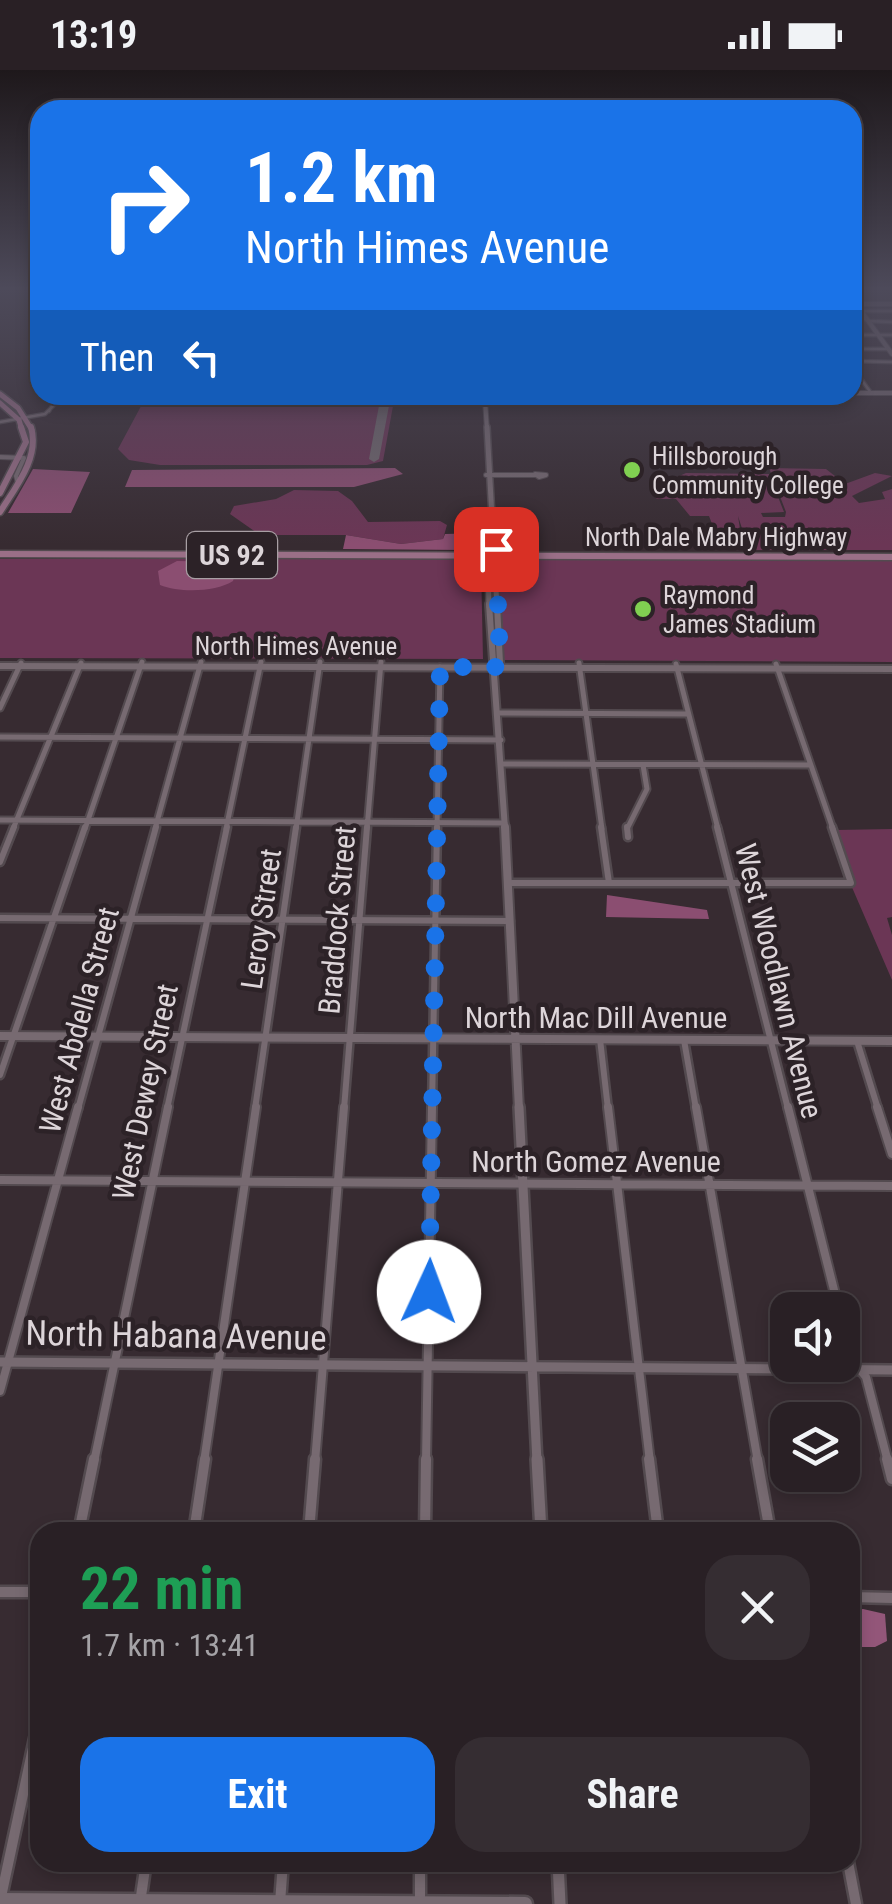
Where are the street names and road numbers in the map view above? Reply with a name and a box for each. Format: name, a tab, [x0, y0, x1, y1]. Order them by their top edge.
street label: North Dale Mabry Highway	[585, 523, 847, 552]
road number: US 92	[187, 532, 277, 578]
street label: North Himes Avenue	[195, 632, 397, 661]
street label: Braddock Street	[311, 824, 363, 1016]
street label: West Woodlawn Avenue	[728, 840, 830, 1122]
street label: Leroy Street	[234, 846, 288, 992]
street label: West Abdella Street	[32, 903, 126, 1137]
street label: West Dewey Street	[105, 981, 185, 1203]
street label: North Mac Dill Avenue	[465, 1000, 727, 1035]
street label: North Gomez Avenue	[471, 1144, 721, 1179]
street label: North Habana Avenue	[25, 1313, 327, 1359]

